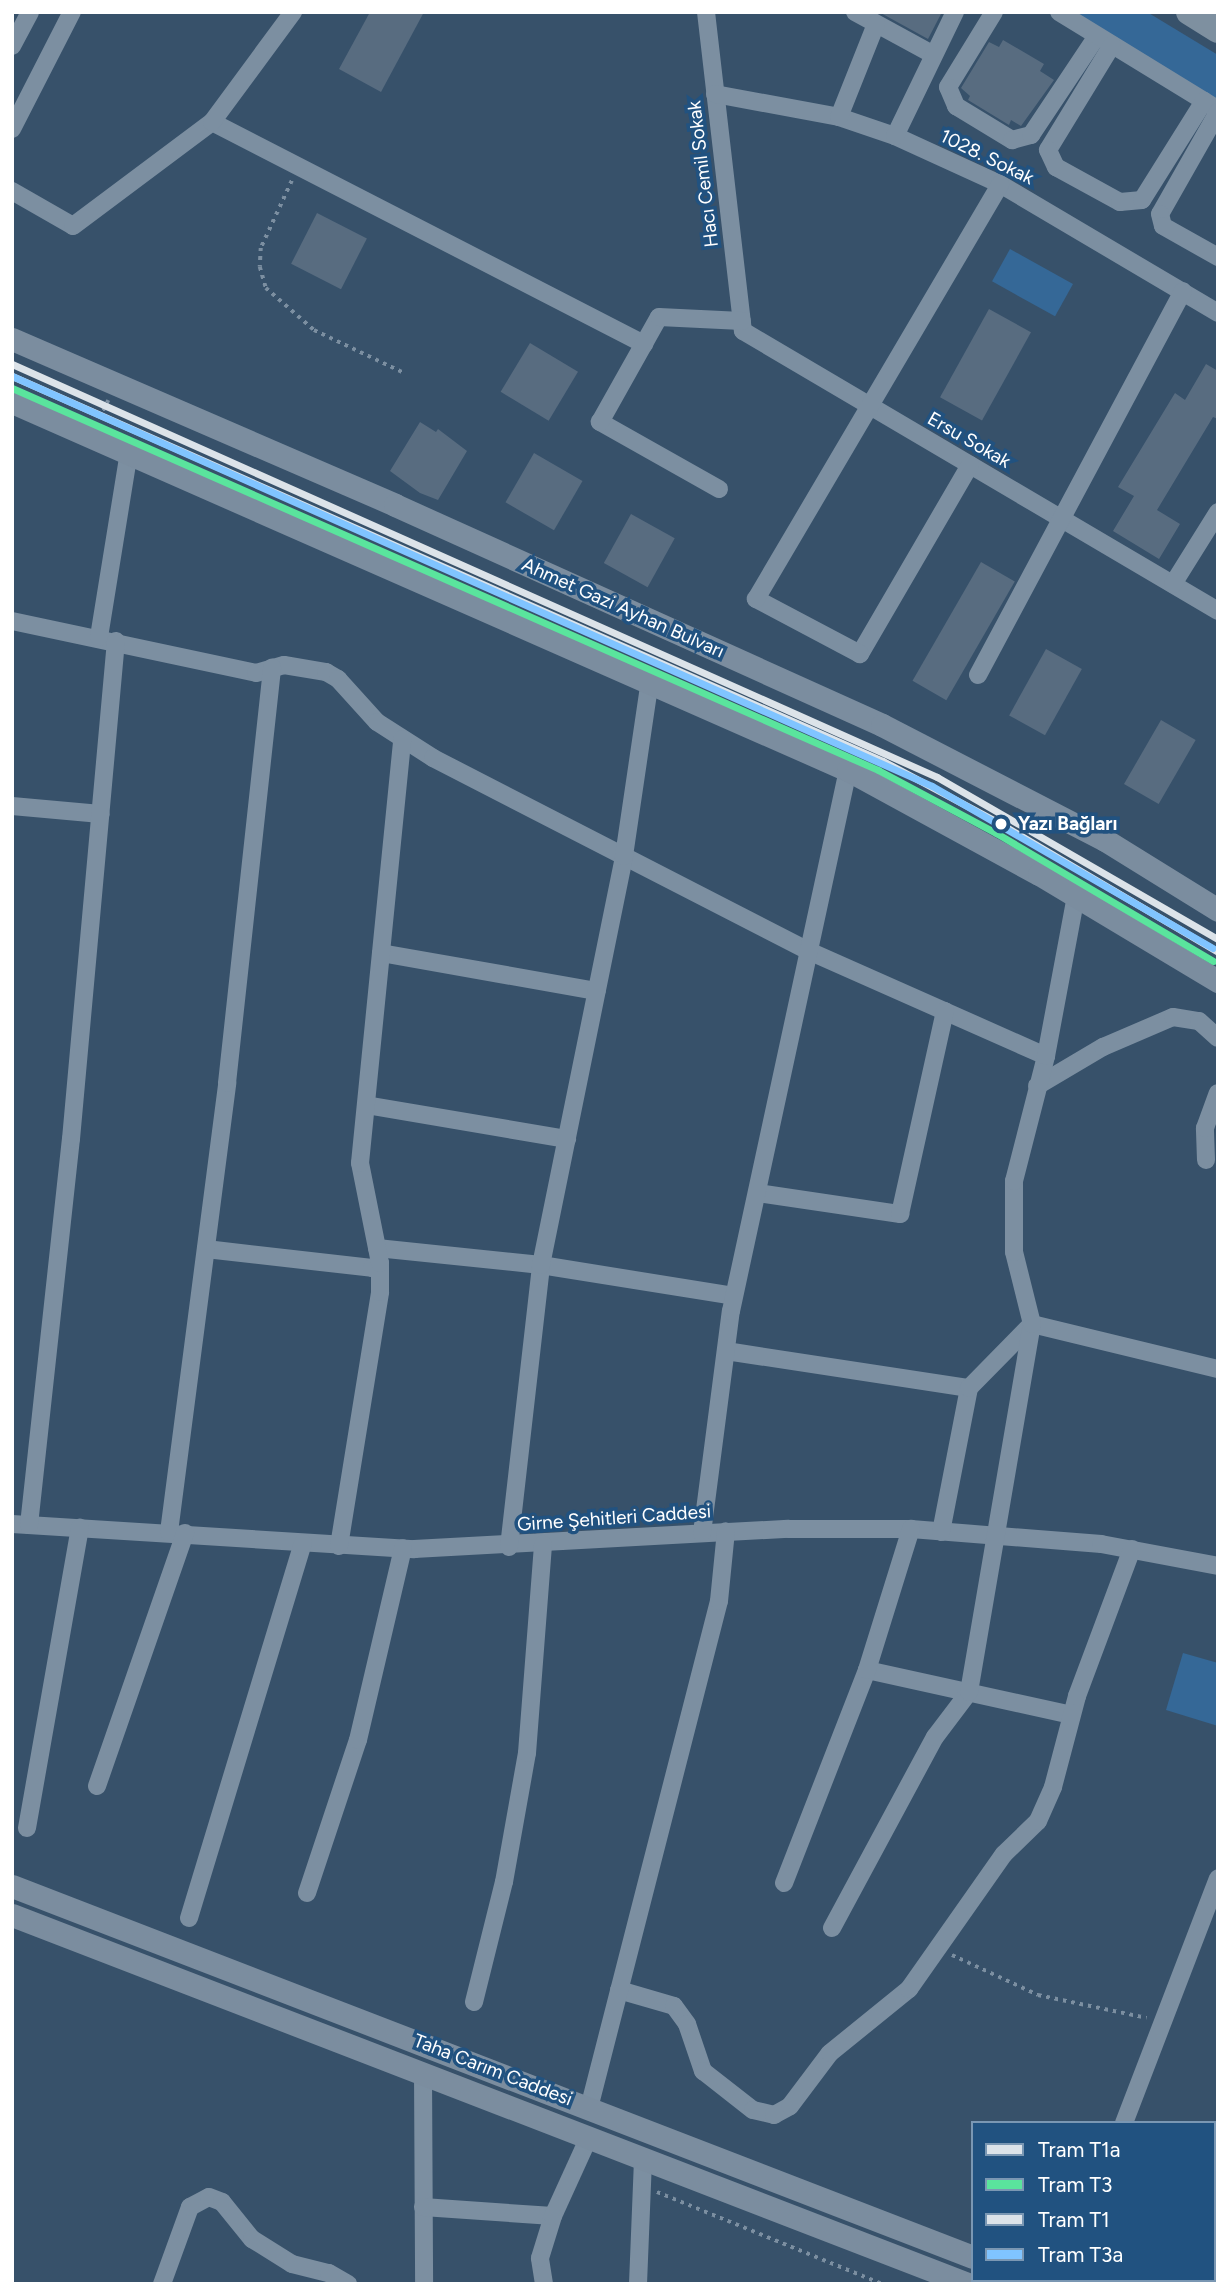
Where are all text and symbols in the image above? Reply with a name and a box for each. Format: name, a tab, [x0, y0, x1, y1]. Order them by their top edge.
street label: Hacı Cemil Sokak	[683, 99, 723, 249]
street label: 1028. Sokak	[936, 124, 1038, 190]
street label: Ersu Sokak	[923, 407, 1015, 473]
street label: Ahmet Gazi Ayhan Bulvarı	[518, 553, 728, 663]
marker: Yazı Bağları	[990, 813, 1012, 835]
place label: Yazı Bağları	[1018, 813, 1118, 835]
street label: Girne Şehitleri Caddesi	[516, 1500, 712, 1536]
street label: Taha Carım Caddesi	[410, 2029, 576, 2111]
legend	[971, 2121, 1216, 2282]
text: Tram T1a	[1038, 2137, 1120, 2162]
text: Tram T3	[1038, 2172, 1113, 2197]
text: Tram T1	[1038, 2207, 1110, 2232]
text: Tram T3a	[1038, 2242, 1123, 2267]

